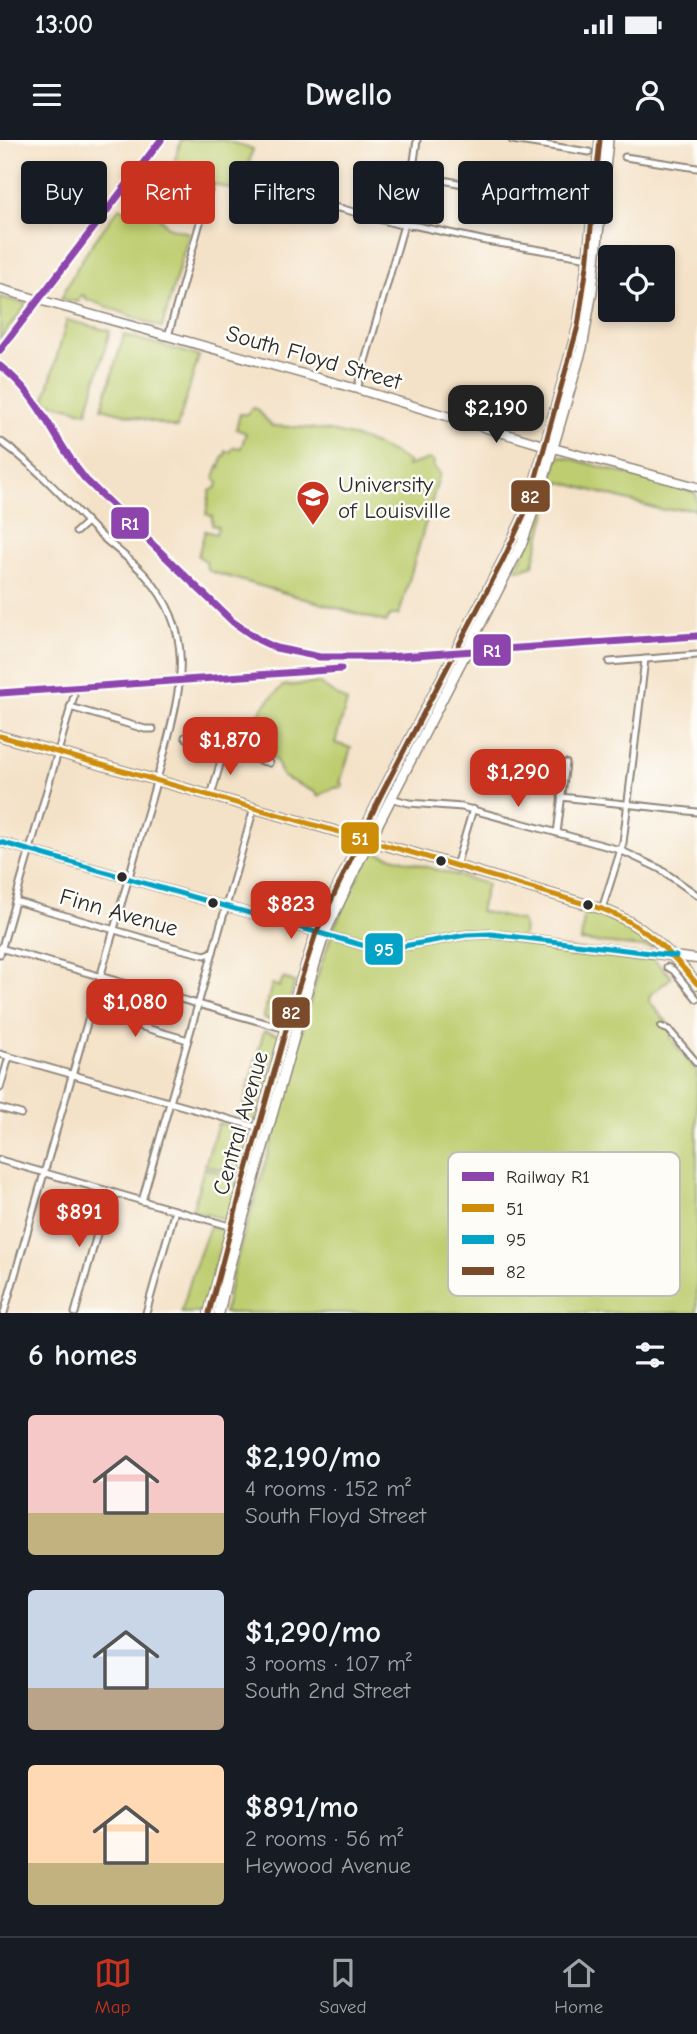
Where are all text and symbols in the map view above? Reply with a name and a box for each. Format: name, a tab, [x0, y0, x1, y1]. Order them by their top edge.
text: 13:00	[35, 10, 93, 40]
icon: menu	[28, 76, 66, 114]
text: Dwello	[305, 76, 392, 113]
icon: person	[631, 76, 669, 114]
chip: Buy	[21, 161, 107, 224]
chip: Rent	[121, 161, 215, 224]
chip: Filters	[229, 161, 339, 224]
chip: New	[353, 161, 444, 224]
chip: Apartment	[458, 161, 613, 224]
map controls	[598, 245, 675, 322]
button: locate	[598, 245, 675, 322]
street label: South Floyd Street	[223, 320, 406, 396]
pin: $2,190	[439, 386, 553, 445]
text: $2,190	[464, 394, 528, 421]
place label: University of Louisville	[338, 471, 450, 524]
school or university icon: University of Louisville	[294, 478, 332, 527]
line badge: 82	[510, 479, 551, 513]
text: 82	[520, 486, 540, 508]
line badge: R1	[110, 506, 150, 540]
text: R1	[121, 513, 139, 535]
line badge: R1	[472, 633, 512, 667]
text: R1	[483, 640, 501, 662]
pin: $1,870	[173, 718, 287, 777]
text: $1,870	[199, 726, 261, 753]
pin: $1,290	[461, 750, 575, 809]
text: $1,290	[486, 758, 550, 785]
line badge: 51	[340, 821, 380, 855]
text: 51	[351, 828, 369, 850]
unlabelled marker	[434, 854, 448, 868]
unlabelled marker	[115, 870, 129, 884]
pin: $823	[250, 882, 332, 941]
street label: Finn Avenue	[57, 883, 181, 942]
text: $823	[267, 890, 315, 917]
unlabelled marker	[206, 896, 220, 910]
unlabelled marker	[581, 898, 595, 912]
line badge: 95	[364, 932, 404, 966]
text: 95	[374, 939, 394, 961]
pin: $1,080	[78, 979, 192, 1039]
text: $1,080	[102, 988, 168, 1015]
line badge: 82	[271, 996, 311, 1029]
text: 82	[281, 1002, 301, 1024]
street label: Central Avenue	[207, 1048, 274, 1198]
legend	[448, 1152, 680, 1296]
text: Railway R1	[506, 1166, 590, 1188]
pin: $891	[38, 1190, 120, 1249]
text: $891	[56, 1198, 102, 1225]
text: 51	[506, 1198, 524, 1220]
text: 95	[506, 1229, 526, 1251]
text: 82	[506, 1261, 526, 1283]
icon: filters	[631, 1336, 669, 1374]
text: 6 homes	[28, 1338, 137, 1373]
text: $2,190/mo	[245, 1440, 381, 1475]
icon: home	[84, 1443, 168, 1527]
text: 4 rooms · 152 m²	[245, 1475, 411, 1502]
text: South Floyd Street	[245, 1502, 426, 1529]
text: $1,290/mo	[245, 1615, 381, 1650]
icon: home	[84, 1618, 168, 1702]
text: 3 rooms · 107 m²	[245, 1650, 412, 1677]
text: South 2nd Street	[245, 1677, 410, 1704]
text: $891/mo	[245, 1790, 358, 1825]
icon: home	[84, 1793, 168, 1877]
text: 2 rooms · 56 m²	[245, 1825, 403, 1852]
text: Heywood Avenue	[245, 1852, 411, 1879]
tab: Map	[94, 1954, 132, 2018]
tab: Saved	[319, 1954, 367, 2018]
tab: Home	[554, 1954, 603, 2018]

